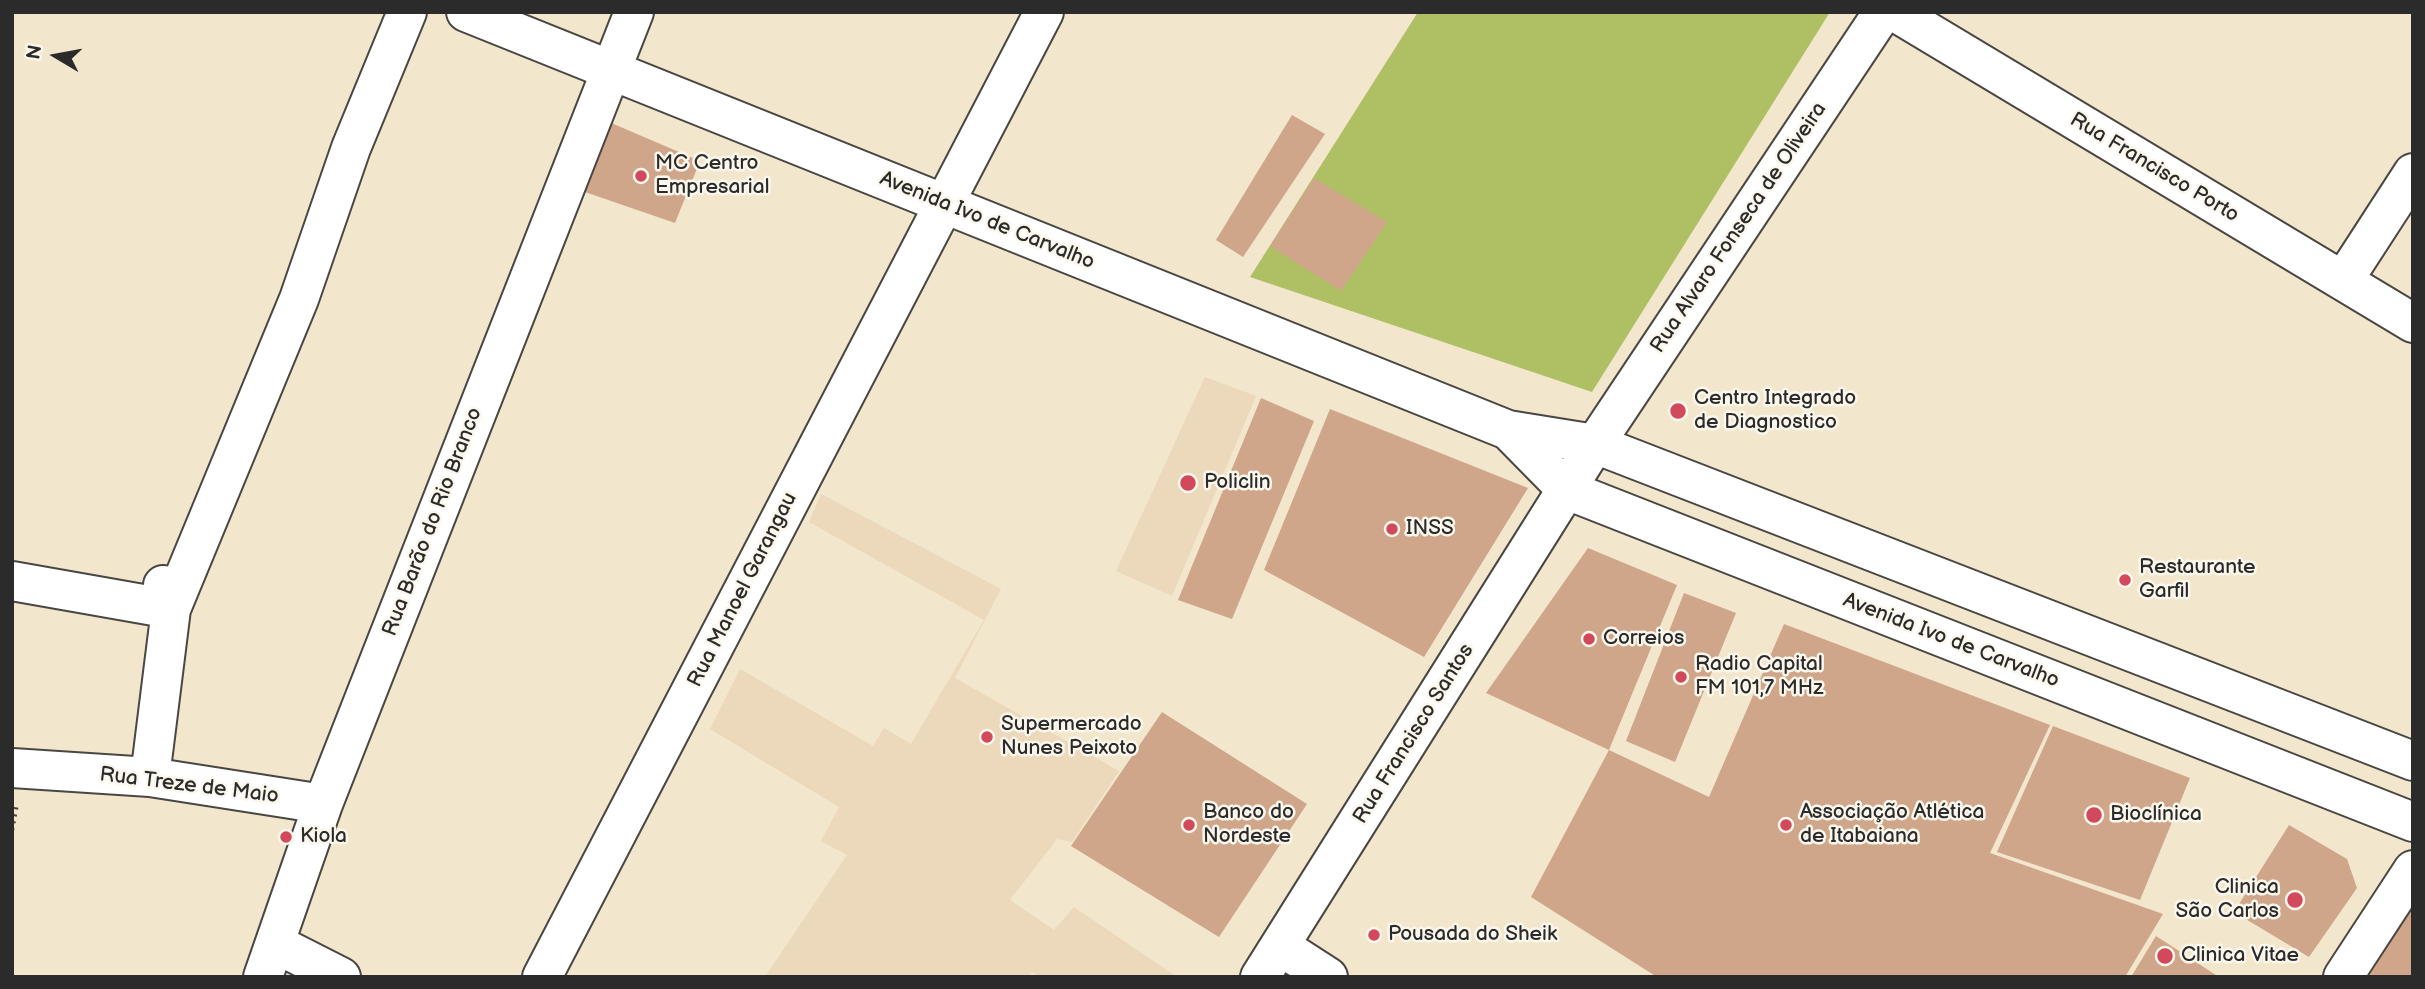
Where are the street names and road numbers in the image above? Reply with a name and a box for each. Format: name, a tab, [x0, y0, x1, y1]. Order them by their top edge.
street label: Rua Alvaro Fonseca de Oliveira	[1646, 98, 1832, 358]
street label: Rua Francisco Porto	[2065, 108, 2243, 228]
street label: Avenida Ivo de Carvalho	[876, 166, 1098, 276]
street label: Rua Barão do Rio Branco	[378, 404, 488, 640]
street label: Rua Manoel Garangau	[683, 488, 803, 692]
street label: Avenida Ivo de Carvalho	[1839, 588, 2063, 694]
street label: Rua Francisco Santos	[1348, 639, 1480, 829]
street label: Rua Treze de Maio	[98, 763, 280, 809]

